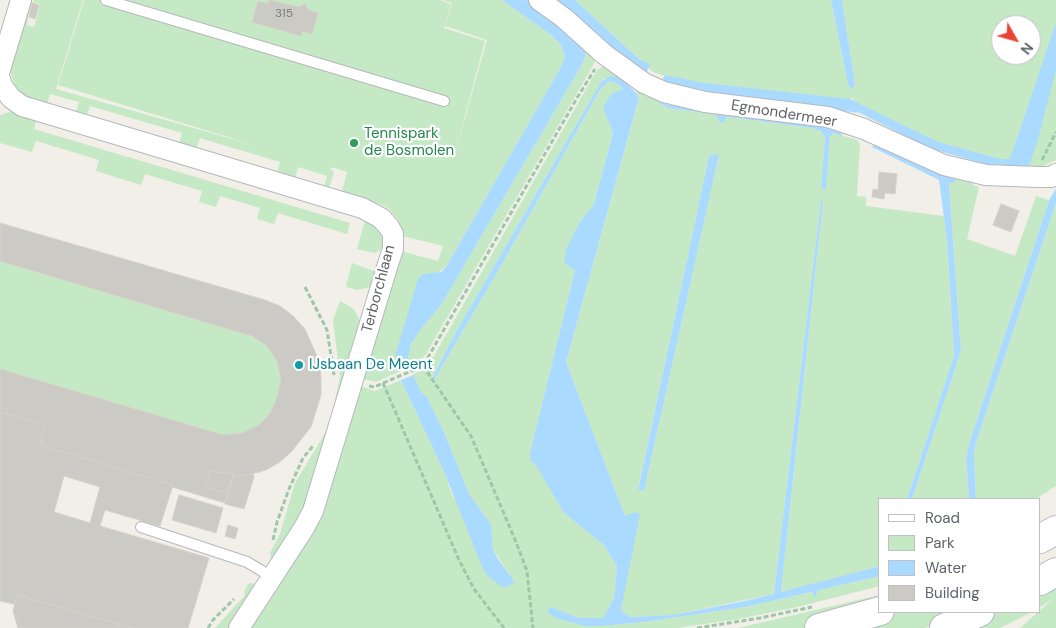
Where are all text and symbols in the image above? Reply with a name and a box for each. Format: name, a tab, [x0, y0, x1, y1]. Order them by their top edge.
house number: 315	[275, 7, 293, 21]
north arrow	[991, 15, 1041, 65]
text: N	[1017, 39, 1037, 58]
street label: Egmondermeer	[730, 97, 838, 131]
place label: Tennispark de Bosmolen	[364, 125, 454, 160]
marker: Tennispark de Bosmolen	[348, 137, 360, 149]
street label: Terborchlaan	[359, 243, 399, 335]
place label: IJsbaan De Meent	[309, 356, 433, 374]
marker: IJsbaan De Meent	[293, 359, 305, 371]
legend	[878, 498, 1041, 613]
text: Road	[925, 508, 960, 528]
text: Park	[925, 533, 955, 553]
text: Water	[925, 558, 966, 578]
text: Building	[925, 583, 980, 603]

